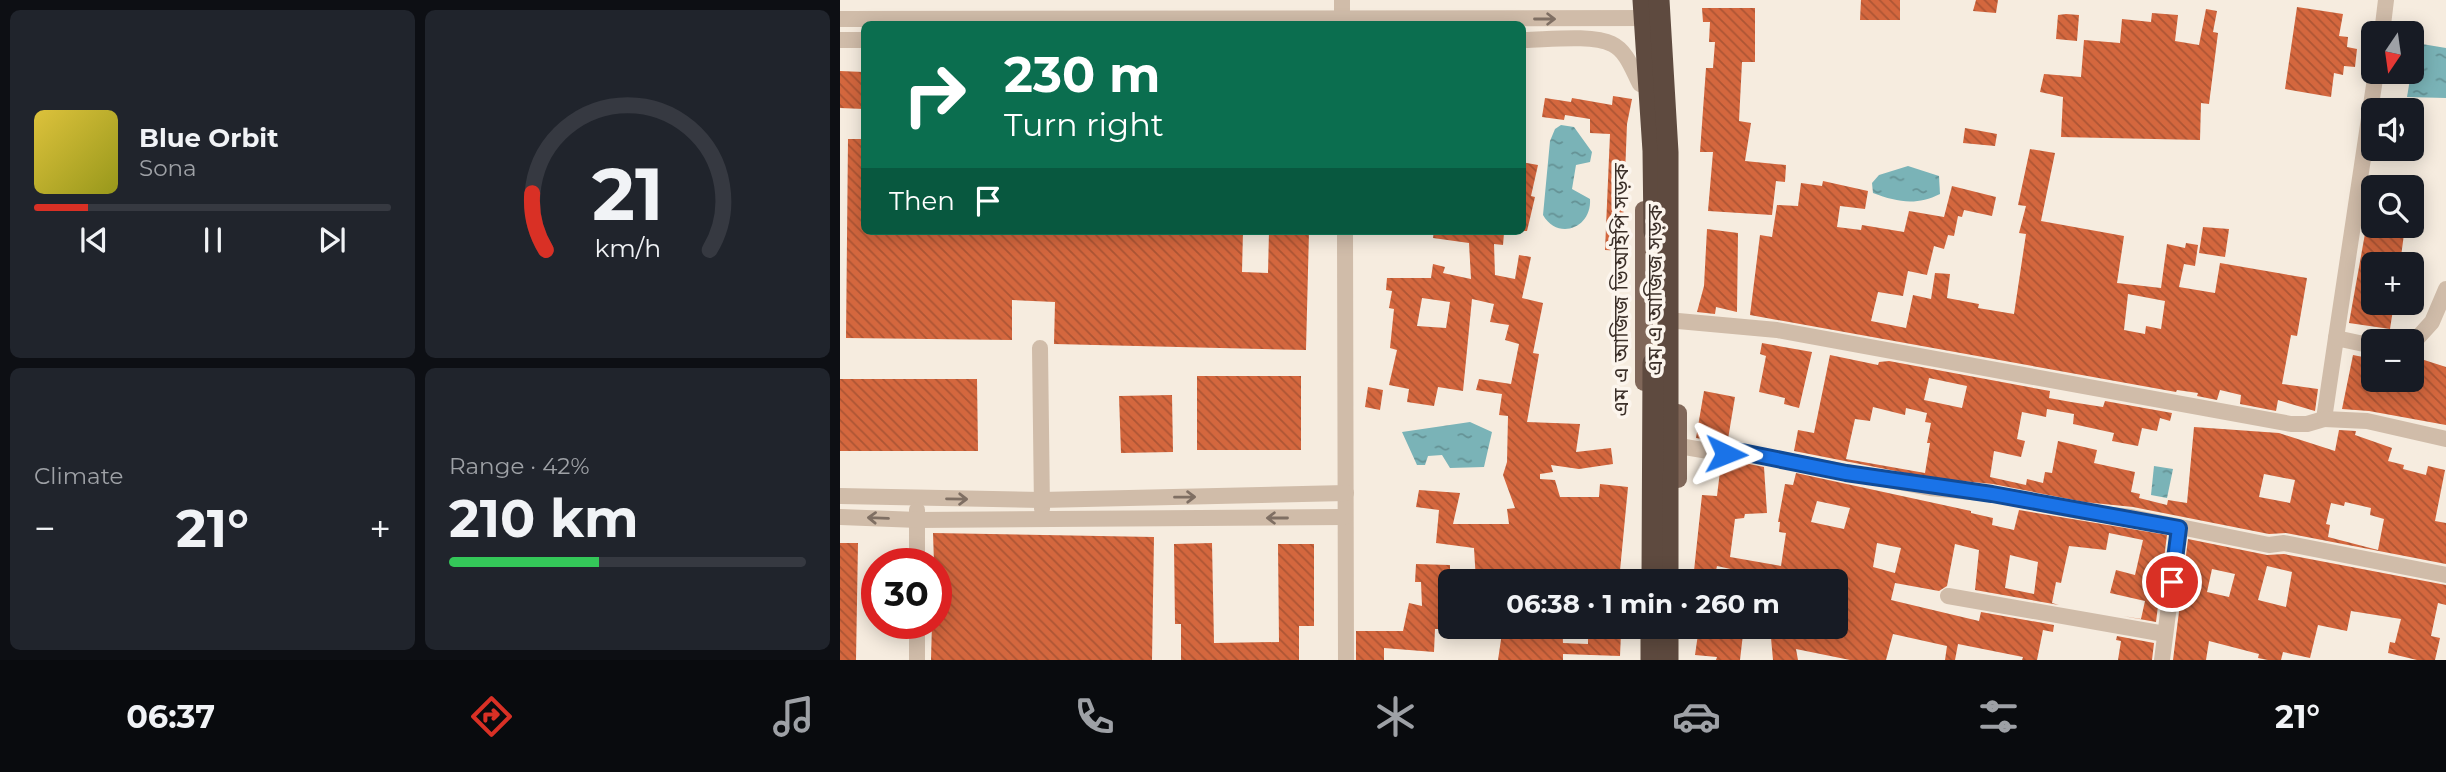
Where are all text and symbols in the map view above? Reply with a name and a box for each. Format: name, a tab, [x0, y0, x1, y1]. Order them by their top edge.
one-way arrow	[1533, 12, 1556, 26]
north arrow	[2361, 21, 2424, 84]
map controls	[2361, 21, 2424, 392]
text: 230 m	[1004, 45, 1160, 104]
icon: right	[889, 49, 980, 140]
button: sound	[2361, 98, 2424, 161]
text: Turn right	[1004, 105, 1164, 144]
text: Blue Orbit	[139, 122, 278, 154]
text: 21	[592, 151, 663, 239]
text: Sona	[139, 154, 197, 182]
street label: এম এ আজিজ ভিআইপি সড়ক	[1608, 162, 1633, 417]
button: search	[2361, 175, 2424, 238]
icon: arrive	[969, 182, 1007, 220]
text: Then	[889, 185, 955, 217]
street label: এম এ আজিজ সড়ক	[1642, 203, 1667, 376]
icon: previous	[75, 221, 113, 259]
icon: pause	[194, 221, 232, 259]
icon: next	[313, 221, 351, 259]
text: km/h	[594, 233, 661, 263]
button: +	[2361, 252, 2424, 315]
button: −	[2361, 329, 2424, 392]
position arrow	[1689, 417, 1763, 491]
text: Range · 42%	[449, 452, 590, 480]
text: Climate	[34, 462, 123, 490]
text: 210 km	[449, 487, 639, 550]
one-way arrow	[1173, 490, 1196, 504]
one-way arrow	[945, 492, 968, 506]
text: 21°	[176, 497, 249, 560]
text: −	[34, 505, 56, 552]
text: +	[369, 505, 391, 552]
one-way arrow	[1266, 511, 1289, 525]
one-way arrow	[867, 512, 890, 525]
speed limit sign: 30	[861, 548, 952, 639]
pin	[2142, 552, 2202, 612]
icon: arrive	[2153, 563, 2191, 601]
text: 06:38 · 1 min · 260 m	[1506, 588, 1780, 620]
icon: directions	[467, 692, 516, 741]
icon: music	[769, 692, 818, 741]
icon: phone	[1070, 692, 1119, 741]
icon: climate	[1371, 692, 1420, 741]
icon: car	[1672, 692, 1721, 741]
icon: filters	[1974, 692, 2023, 741]
text: 06:37	[126, 697, 215, 736]
text: 21°	[2275, 697, 2320, 736]

